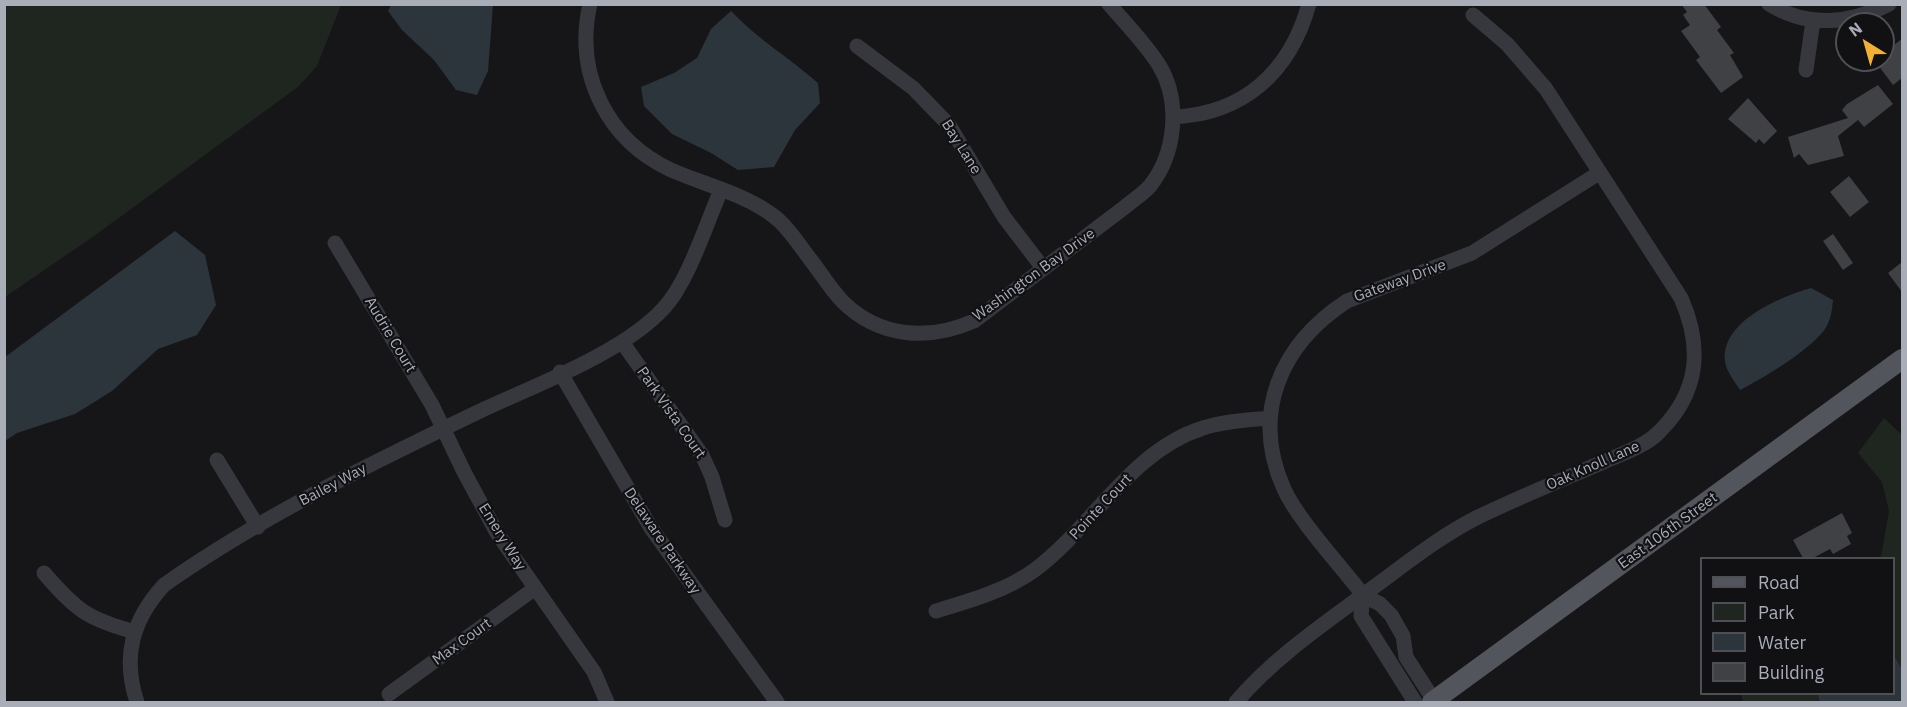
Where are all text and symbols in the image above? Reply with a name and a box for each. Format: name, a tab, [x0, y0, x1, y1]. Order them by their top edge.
north arrow	[1835, 12, 1895, 72]
text: N	[1845, 18, 1866, 41]
street label: Bay Lane	[937, 116, 985, 178]
street label: Washington Bay Drive	[969, 225, 1099, 325]
street label: Gateway Drive	[1351, 256, 1449, 306]
street label: Audrie Court	[360, 294, 420, 376]
street label: Park Vista Court	[633, 364, 709, 462]
street label: Oak Knoll Lane	[1544, 437, 1642, 495]
street label: Bailey Way	[296, 460, 370, 510]
street label: Pointe Court	[1066, 470, 1136, 544]
street label: Delaware Parkway	[620, 485, 704, 597]
street label: East 106th Street	[1615, 489, 1721, 573]
street label: Emery Way	[474, 500, 530, 574]
legend	[1700, 557, 1895, 695]
text: Road	[1758, 571, 1799, 594]
text: Park	[1758, 601, 1794, 624]
street label: Max Court	[429, 615, 495, 669]
text: Water	[1758, 631, 1806, 654]
text: Building	[1758, 661, 1824, 684]

